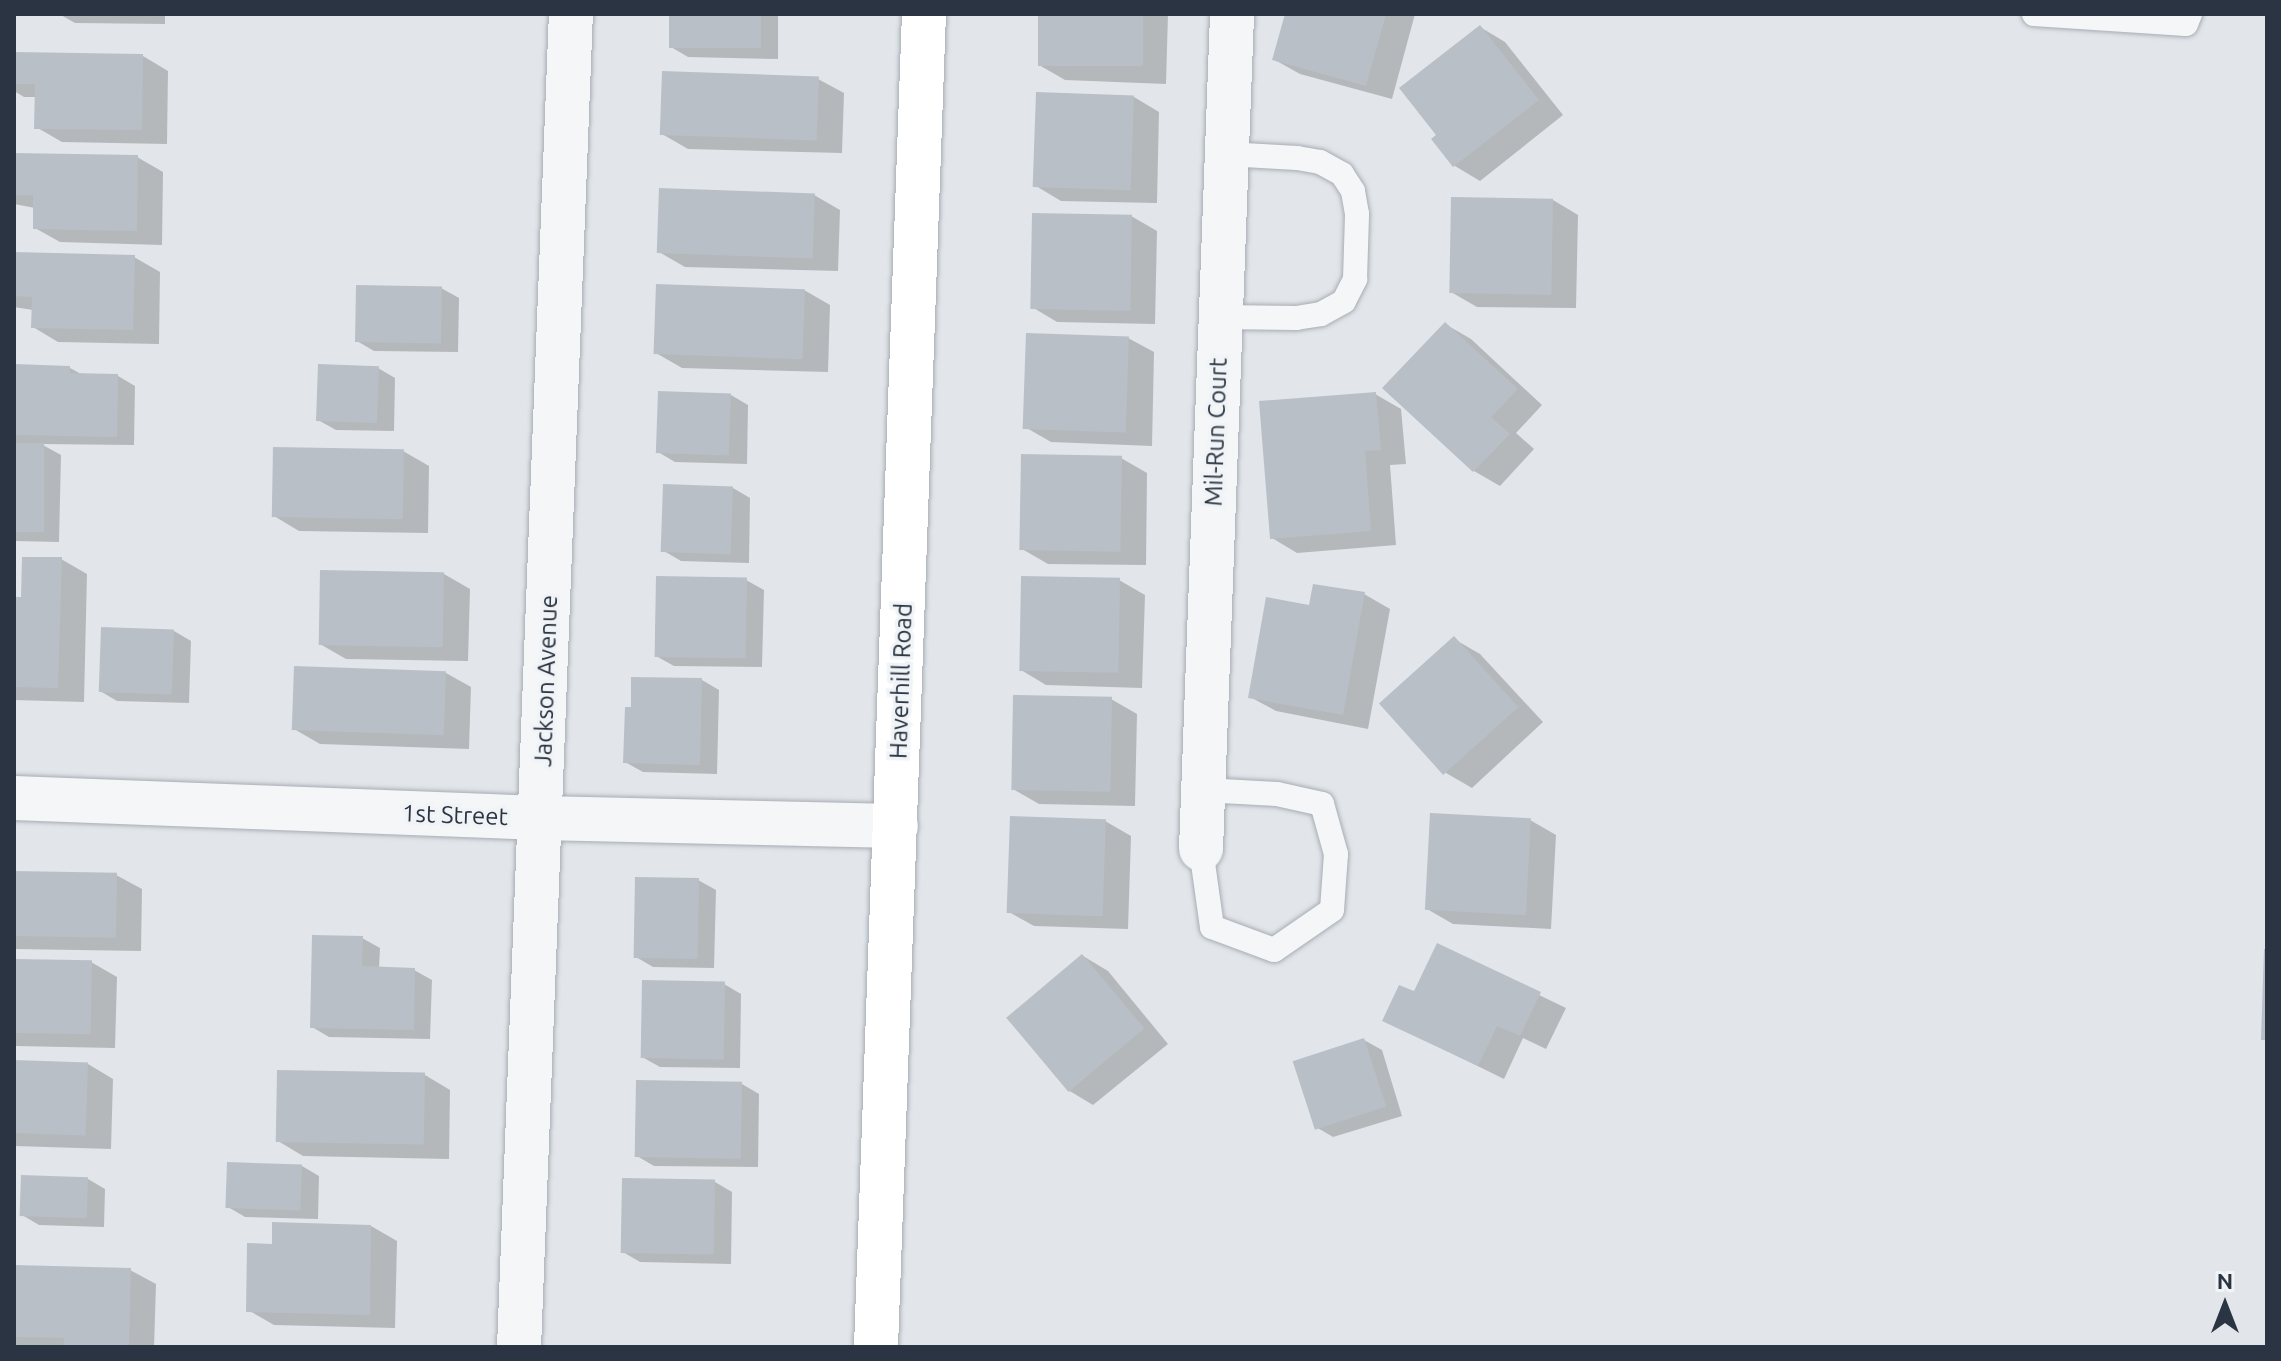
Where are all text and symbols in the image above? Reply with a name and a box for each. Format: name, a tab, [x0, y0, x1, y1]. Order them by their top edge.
street label: Mil-Run Court	[1199, 357, 1233, 507]
street label: Jackson Avenue	[529, 595, 563, 767]
street label: Haverhill Road	[884, 603, 918, 759]
street label: 1st Street	[402, 799, 508, 831]
north arrow	[2185, 1265, 2265, 1345]
text: N	[2217, 1268, 2233, 1293]

